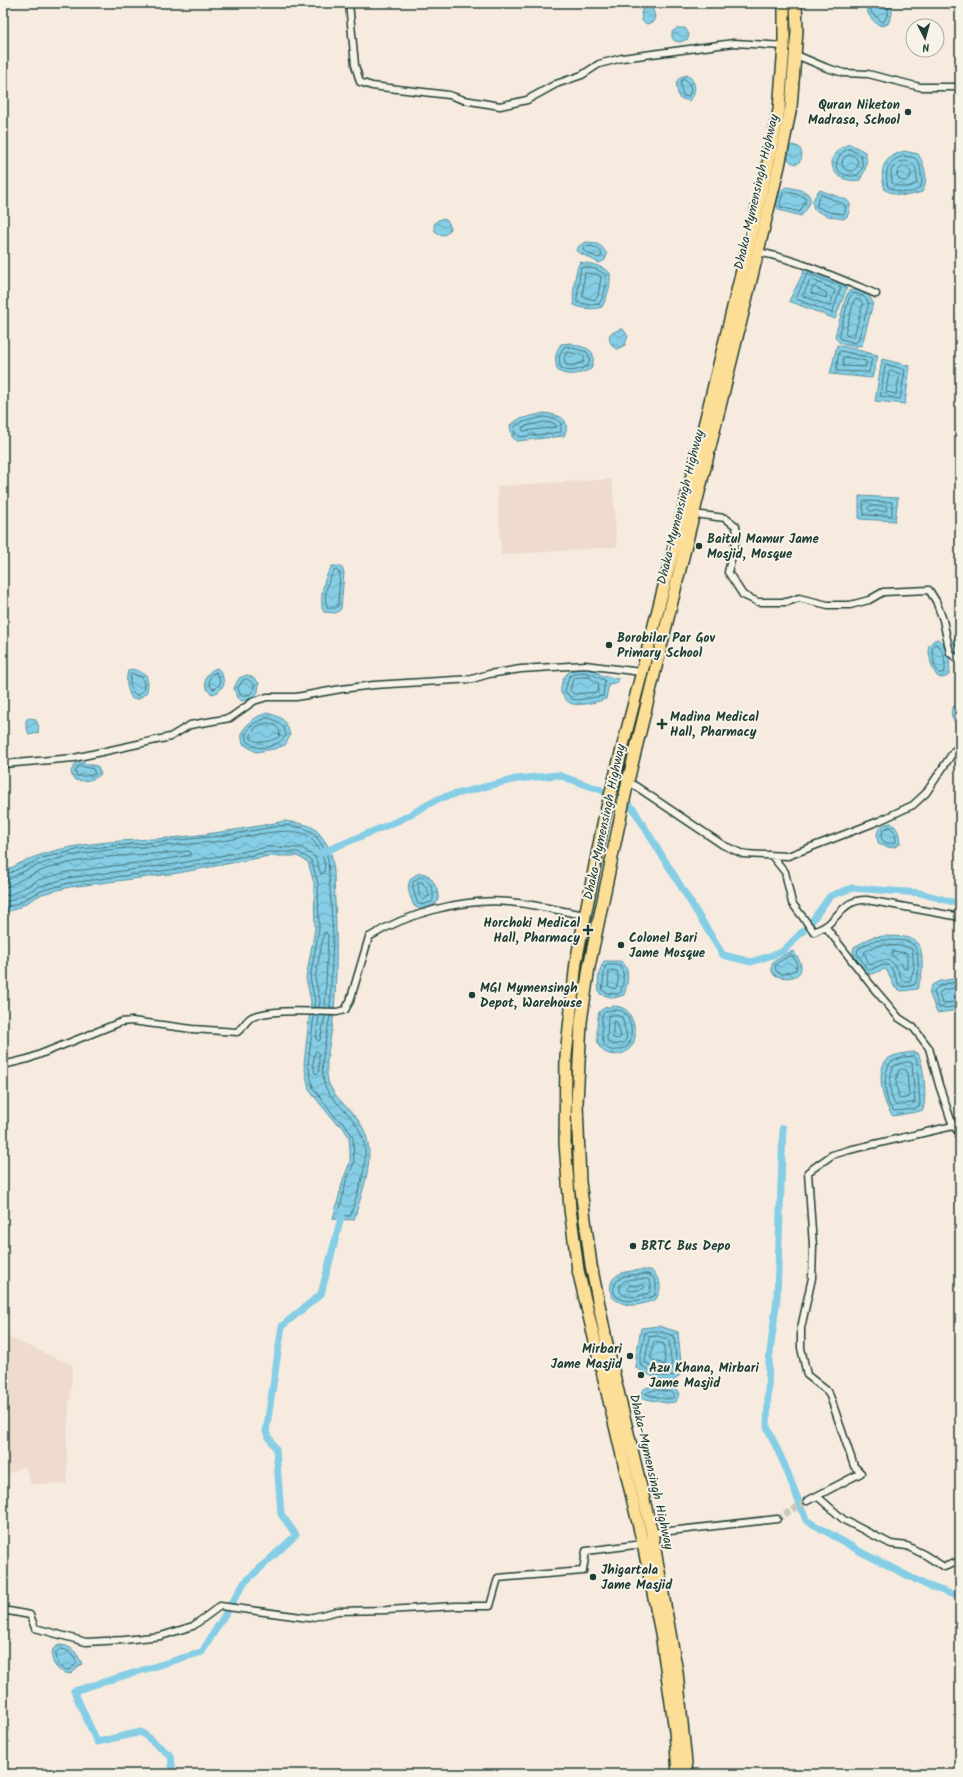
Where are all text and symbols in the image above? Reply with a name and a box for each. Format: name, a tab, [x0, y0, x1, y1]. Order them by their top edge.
north arrow	[905, 18, 945, 58]
text: N	[921, 38, 930, 56]
place label: Quran Niketon Madrasa, School	[808, 95, 901, 131]
marker: Quran Niketon Madrasa, School	[903, 107, 913, 117]
street label: Dhaka-Mymensingh Highway	[729, 111, 785, 272]
street label: Dhaka-Mymensingh Highway	[652, 426, 711, 587]
place label: Baitul Mamur Jame Mosjid, Mosque	[707, 529, 819, 565]
marker: Baitul Mamur Jame Mosjid, Mosque	[694, 541, 704, 551]
place label: Borobilar Par Gov Primary School	[617, 628, 715, 664]
marker: Borobilar Par Gov Primary School	[604, 640, 614, 650]
place label: Madina Medical Hall, Pharmacy	[670, 707, 759, 743]
marker: Madina Medical Hall, Pharmacy	[657, 719, 667, 729]
street label: Dhaka-Mymensingh Highway	[578, 741, 632, 902]
place label: Horchoki Medical Hall, Pharmacy	[484, 913, 581, 949]
marker: Horchoki Medical Hall, Pharmacy	[583, 925, 593, 935]
place label: Colonel Bari Jame Mosque	[629, 928, 706, 964]
marker: Colonel Bari Jame Mosque	[616, 940, 626, 950]
place label: MGI Mymensingh Depot, Warehouse	[480, 978, 583, 1014]
marker: MGI Mymensingh Depot, Warehouse	[467, 990, 477, 1000]
place label: BRTC Bus Depo	[641, 1236, 731, 1257]
marker: BRTC Bus Depo	[628, 1241, 638, 1251]
place label: Mirbari Jame Masjid	[551, 1339, 623, 1375]
marker: Mirbari Jame Masjid	[625, 1351, 635, 1361]
place label: Azu Khana, Mirbari Jame Masjid	[649, 1358, 759, 1394]
marker: Azu Khana, Mirbari Jame Masjid	[636, 1370, 646, 1380]
street label: Dhaka-Mymensingh Highway	[623, 1392, 679, 1553]
place label: Jhigartala Jame Masjid	[601, 1560, 673, 1596]
marker: Jhigartala Jame Masjid	[588, 1572, 598, 1582]

